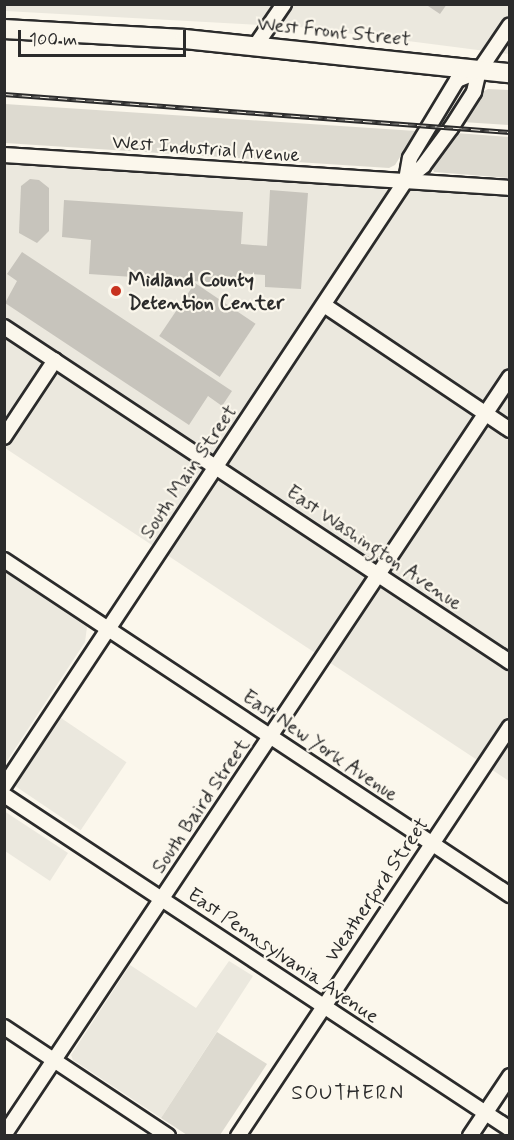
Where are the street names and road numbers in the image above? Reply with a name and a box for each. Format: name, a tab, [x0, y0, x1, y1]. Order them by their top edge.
street label: West Front Street	[257, 12, 411, 52]
street label: West Industrial Avenue	[109, 130, 303, 168]
street label: South Main Street	[136, 401, 242, 543]
street label: East Washington Avenue	[283, 481, 465, 615]
street label: East New York Avenue	[235, 683, 405, 809]
street label: South Baird Street	[147, 734, 255, 878]
street label: Weatherford Street	[320, 814, 434, 966]
street label: East Pennsylvania Avenue	[183, 883, 383, 1029]

